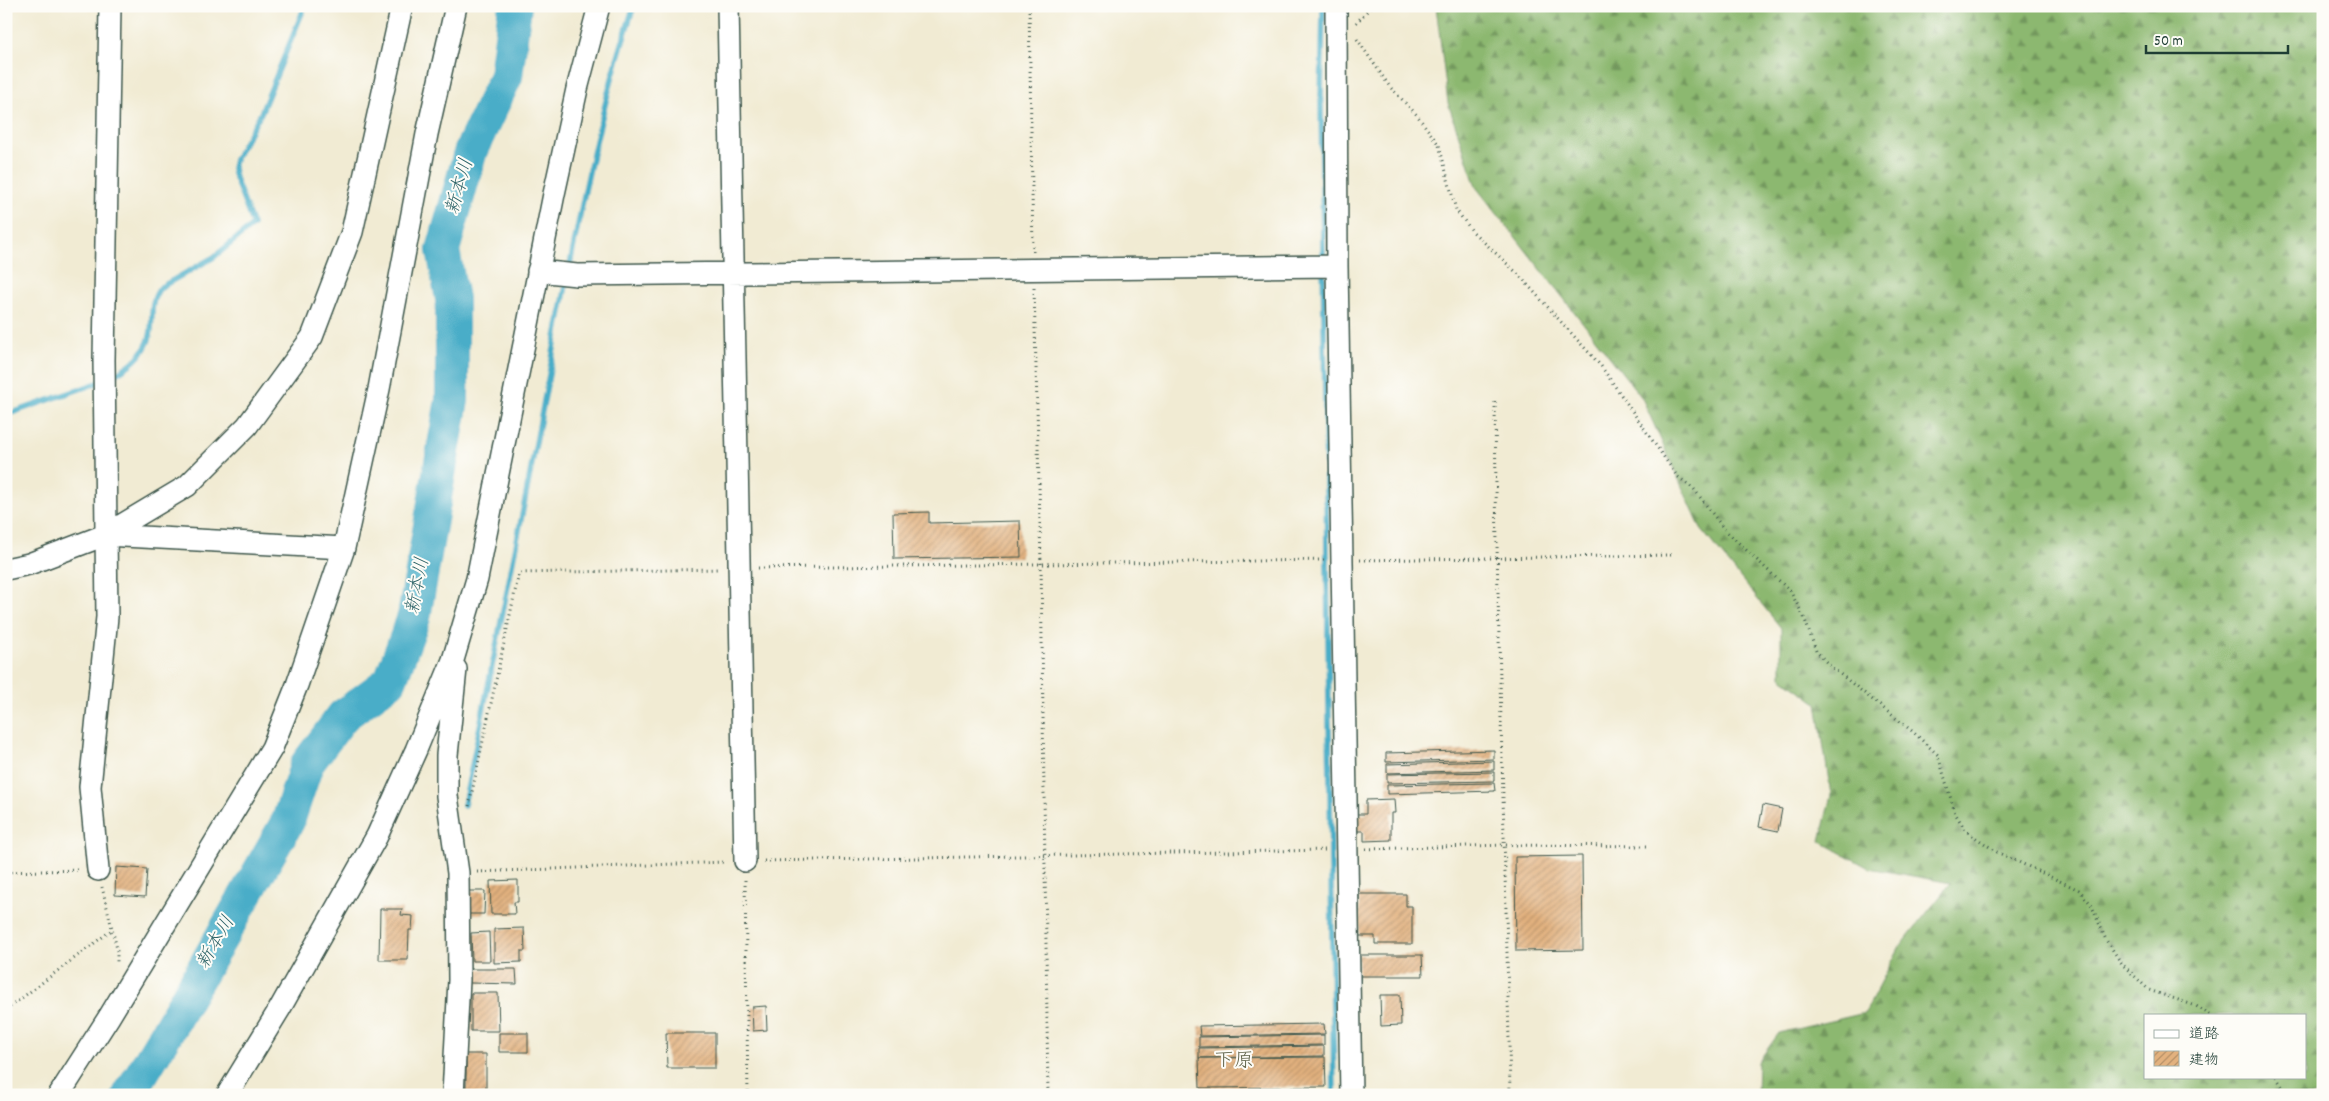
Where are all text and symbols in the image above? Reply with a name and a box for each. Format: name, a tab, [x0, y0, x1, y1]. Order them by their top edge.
scale bar	[2146, 22, 2289, 54]
text: 50 m	[2154, 31, 2183, 53]
water label: 新本川	[440, 156, 482, 218]
water label: 新本川	[400, 555, 438, 617]
water label: 新本川	[191, 912, 243, 974]
legend	[2144, 1014, 2306, 1078]
text: 道路	[2189, 1024, 2219, 1046]
district label: 下原	[1214, 1048, 1254, 1076]
text: 建物	[2189, 1050, 2219, 1072]

